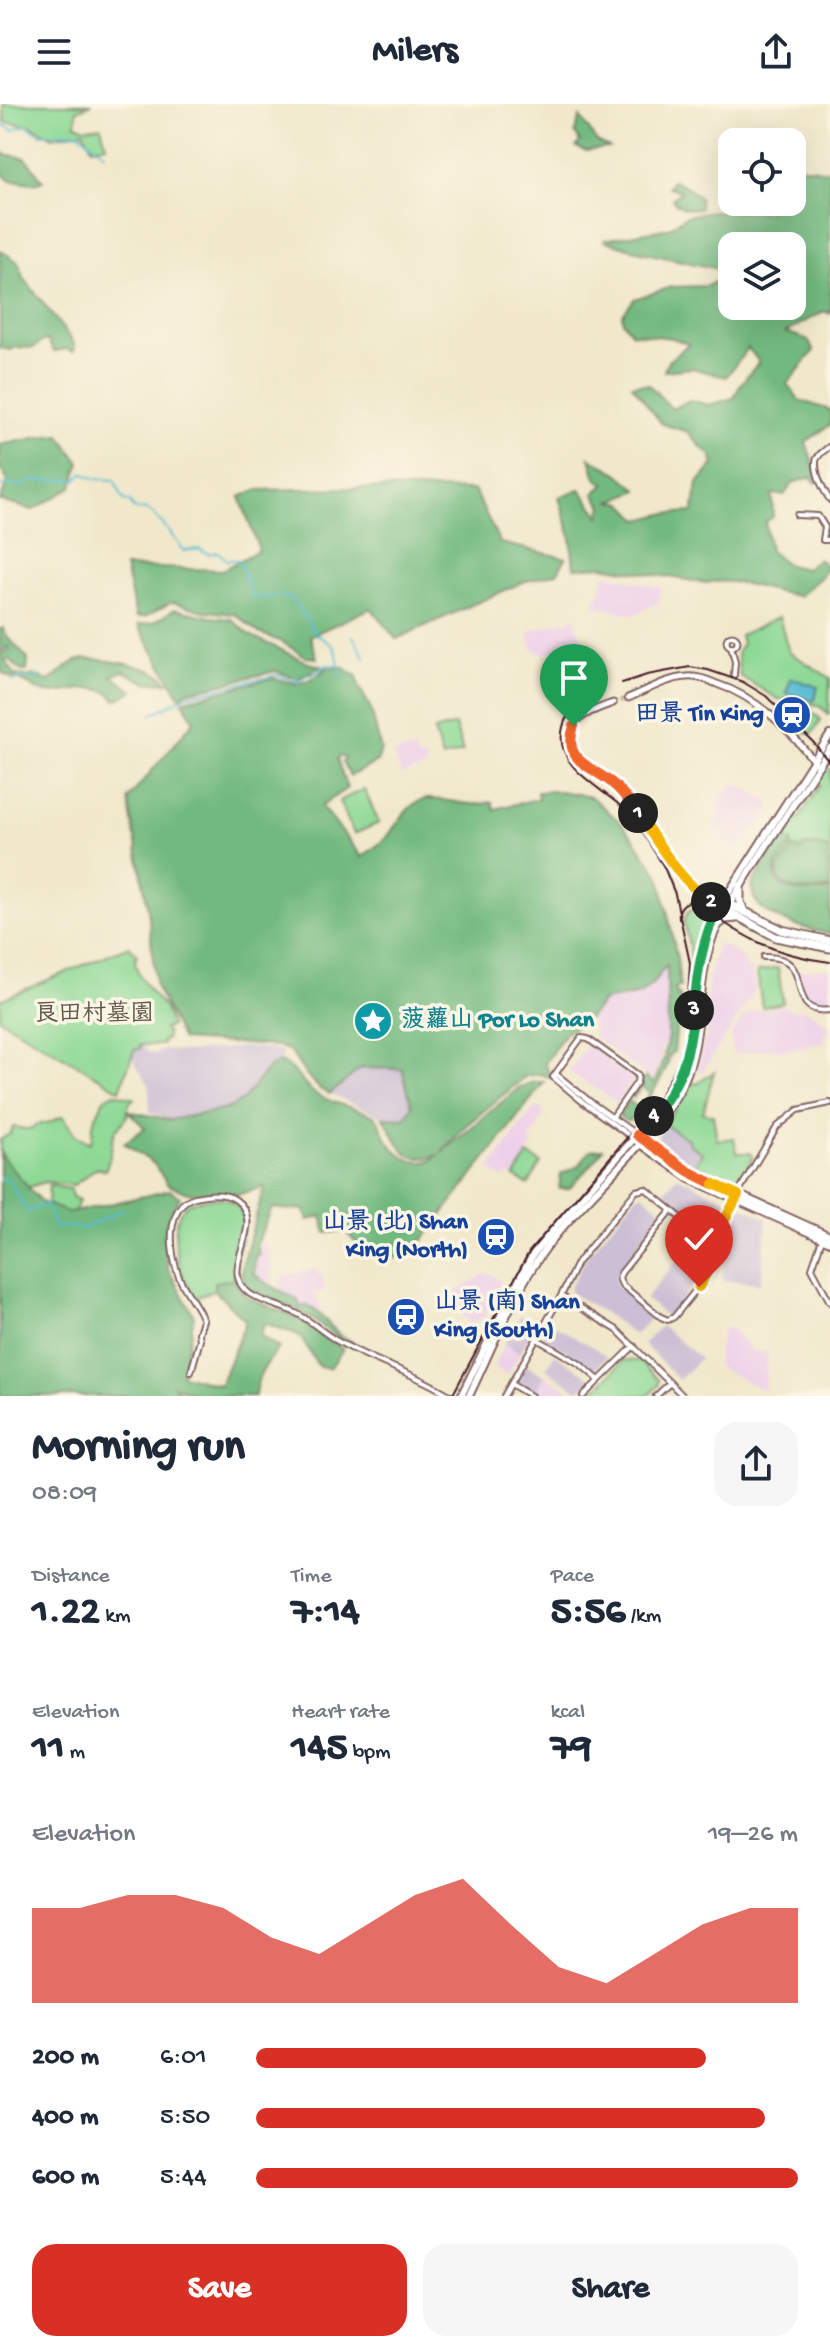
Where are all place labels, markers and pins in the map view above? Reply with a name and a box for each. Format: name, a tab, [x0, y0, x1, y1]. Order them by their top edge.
pin	[540, 644, 608, 726]
station icon: 田景 Tin King	[771, 694, 813, 736]
place label: 田景 Tin King	[635, 701, 764, 730]
pin: 1	[618, 793, 658, 833]
pin: 2	[691, 882, 731, 922]
pin: 3	[674, 990, 714, 1030]
place icon: 菠蘿山 Por Lo Shan	[352, 1000, 394, 1042]
place label: 菠蘿山 Por Lo Shan	[401, 1006, 595, 1036]
pin: 4	[634, 1096, 674, 1136]
pin	[665, 1205, 733, 1287]
place label: 山景 (北) Shan King (North)	[322, 1209, 469, 1266]
station icon: 山景 (北) Shan King (North)	[475, 1216, 517, 1258]
place label: 山景 (南) Shan King (South)	[433, 1288, 580, 1346]
station icon: 山景 (南) Shan King (South)	[385, 1296, 427, 1338]

